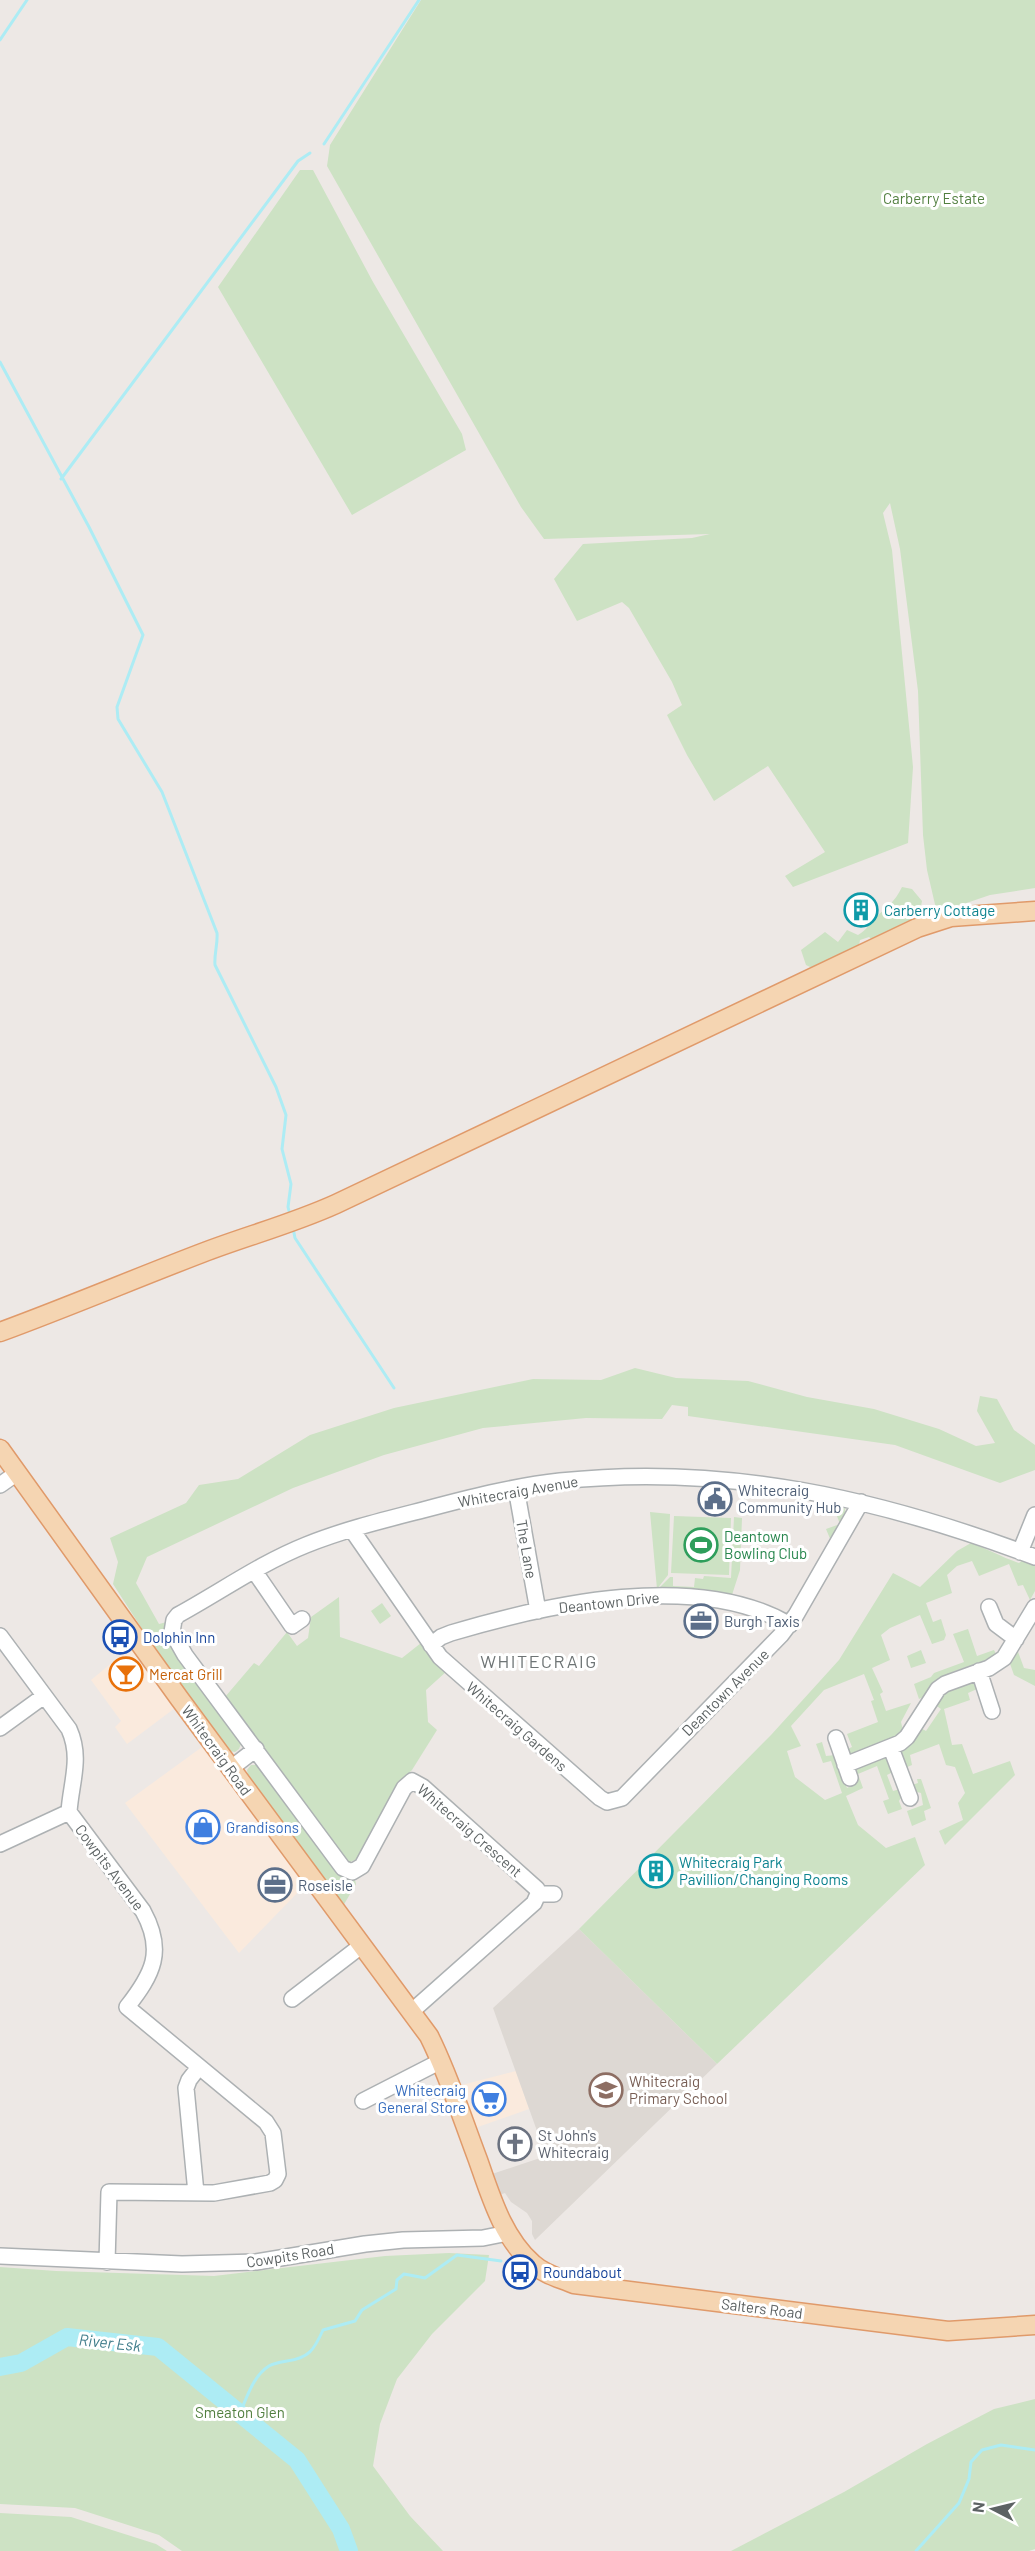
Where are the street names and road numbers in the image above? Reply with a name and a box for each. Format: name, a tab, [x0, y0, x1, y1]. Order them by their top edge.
street label: Whitecraig Avenue	[456, 1472, 580, 1510]
street label: The Lane	[513, 1518, 541, 1580]
street label: Deantown Drive	[558, 1588, 660, 1616]
street label: Deantown Avenue	[678, 1645, 772, 1739]
street label: Whitecraig Gardens	[463, 1677, 571, 1775]
street label: Whitecraig Road	[178, 1701, 256, 1799]
street label: Whitecraig Crescent	[414, 1780, 526, 1880]
street label: Cowpits Avenue	[72, 1820, 148, 1914]
street label: Cowpits Road	[245, 2239, 335, 2271]
street label: Salters Road	[720, 2294, 804, 2322]

